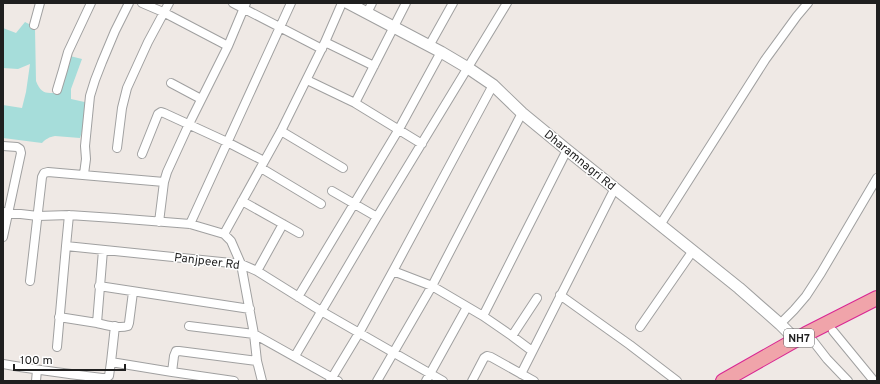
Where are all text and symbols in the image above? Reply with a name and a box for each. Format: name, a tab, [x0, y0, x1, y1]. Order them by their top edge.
street label: Dharamnagri Rd	[540, 127, 618, 195]
street label: Panjpeer Rd	[173, 250, 241, 274]
road number: NH7	[784, 329, 814, 347]
scale bar	[14, 346, 125, 372]
text: 100 m	[20, 353, 53, 369]

